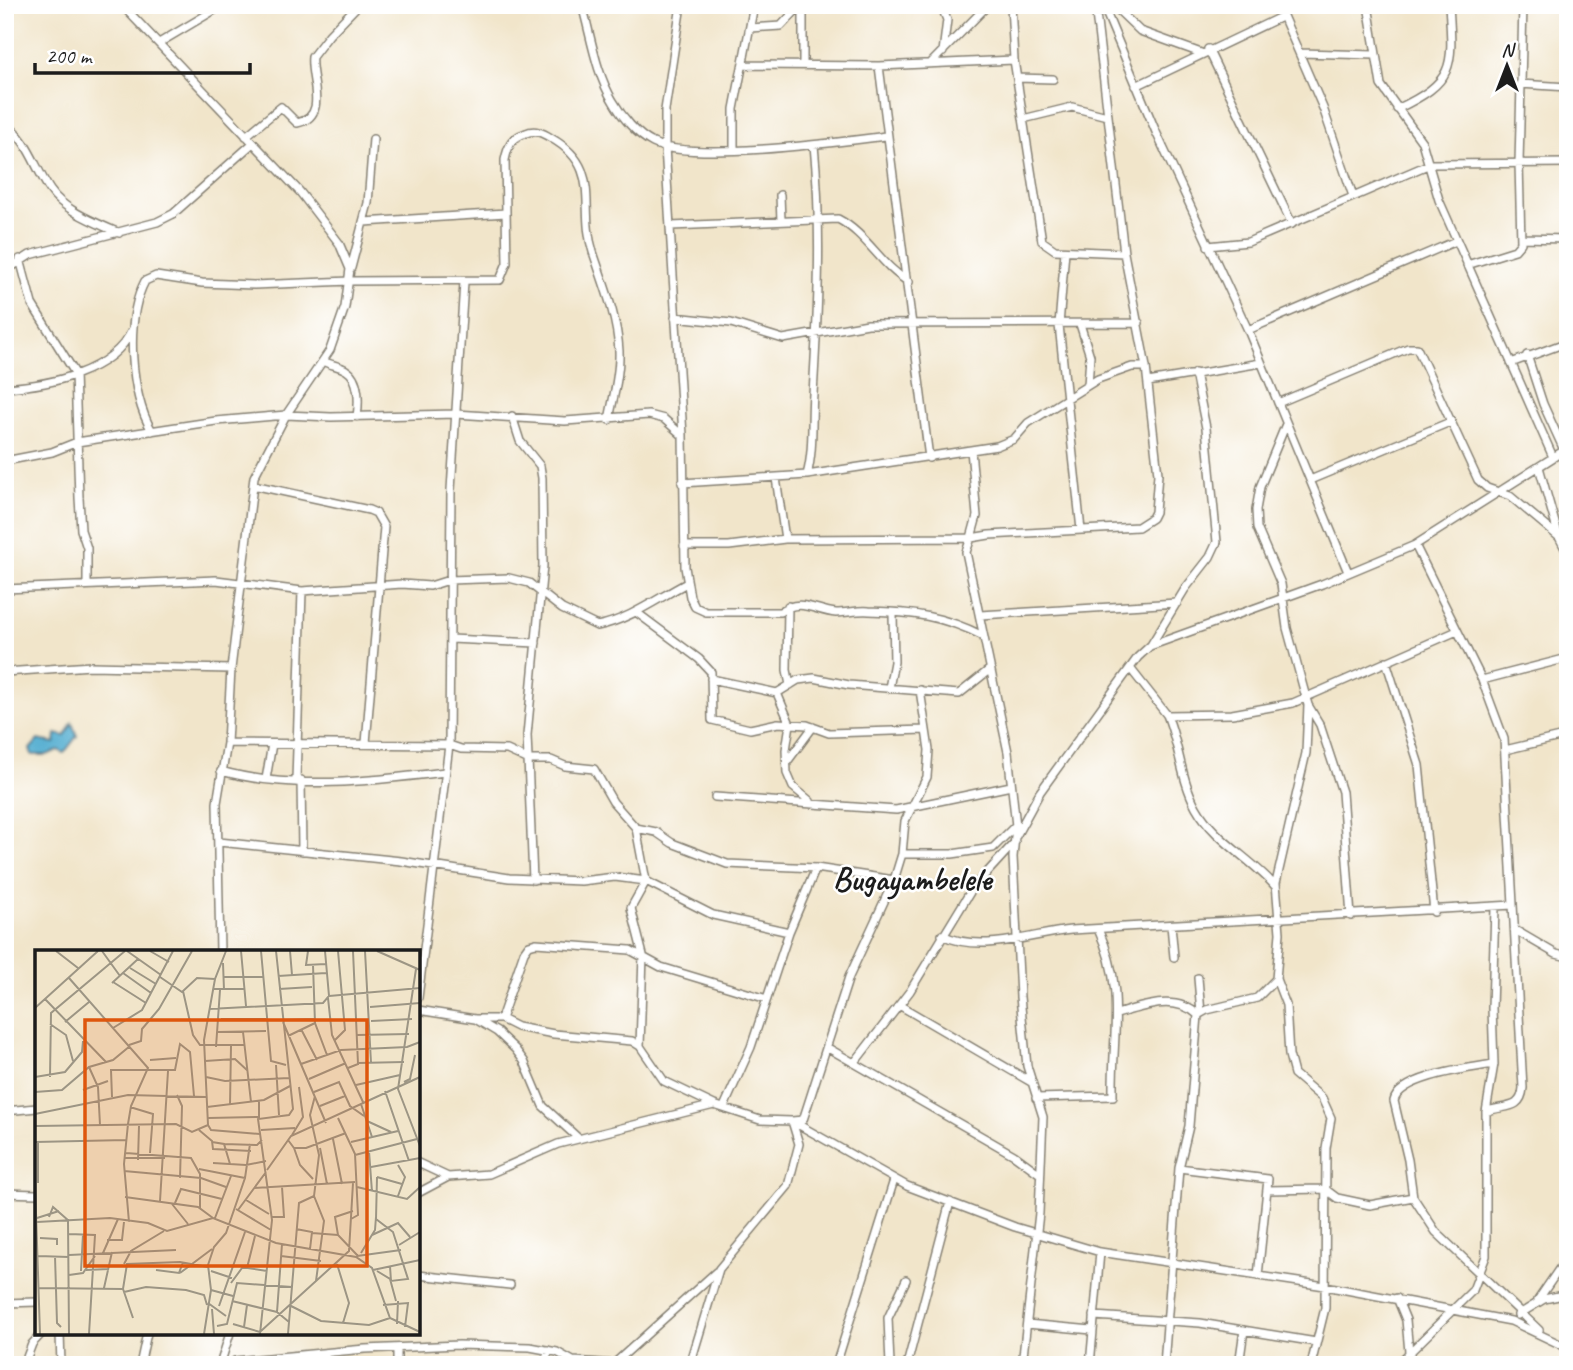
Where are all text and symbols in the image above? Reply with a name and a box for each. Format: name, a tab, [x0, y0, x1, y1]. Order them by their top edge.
scale bar	[35, 32, 250, 76]
north arrow	[1472, 32, 1542, 102]
text: N	[1501, 38, 1516, 62]
text: 200 m	[46, 43, 93, 69]
district label: Bugayambelele	[833, 858, 994, 900]
inset map	[35, 950, 420, 1335]

